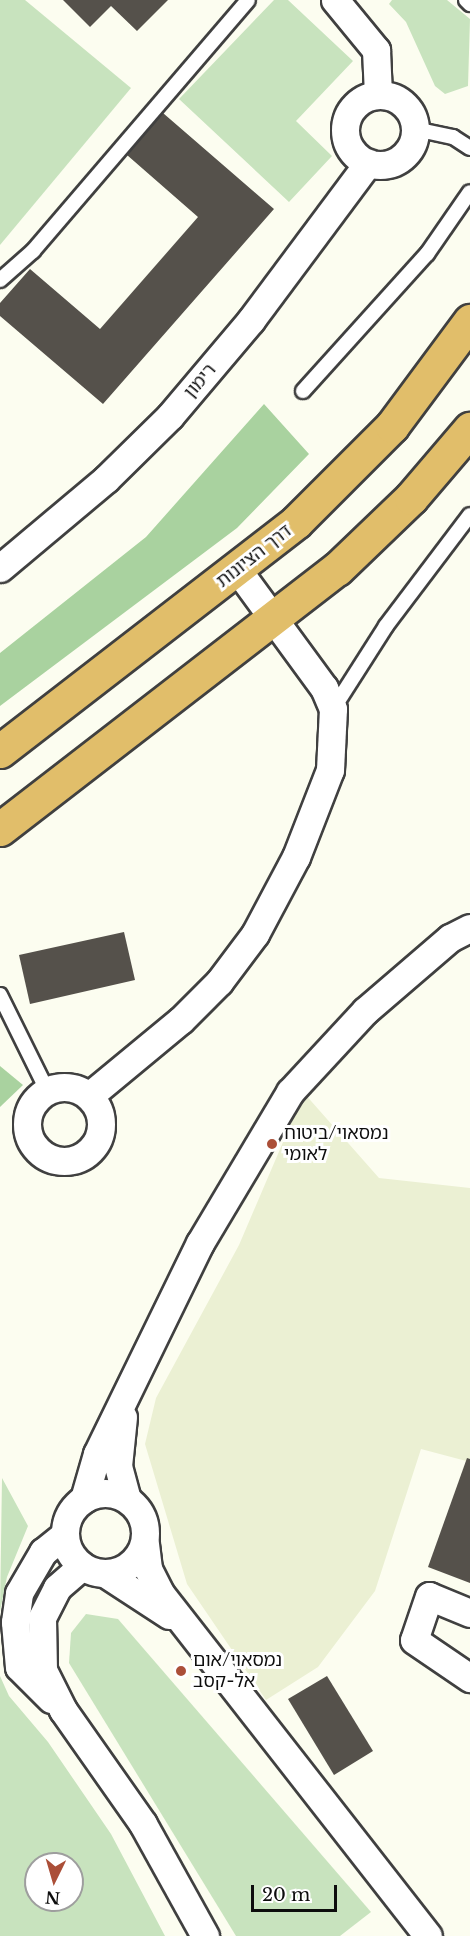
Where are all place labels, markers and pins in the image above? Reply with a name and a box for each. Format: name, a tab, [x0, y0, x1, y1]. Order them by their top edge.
place label: נמסאוי/ביטוח לאומי	[284, 1123, 388, 1166]
marker: נמסאוי/ביטוח לאומי	[265, 1137, 279, 1151]
place label: נמסאוי/אום אל-קסב	[193, 1650, 282, 1692]
marker: נמסאוי/אום אל-קסב	[174, 1664, 188, 1678]

